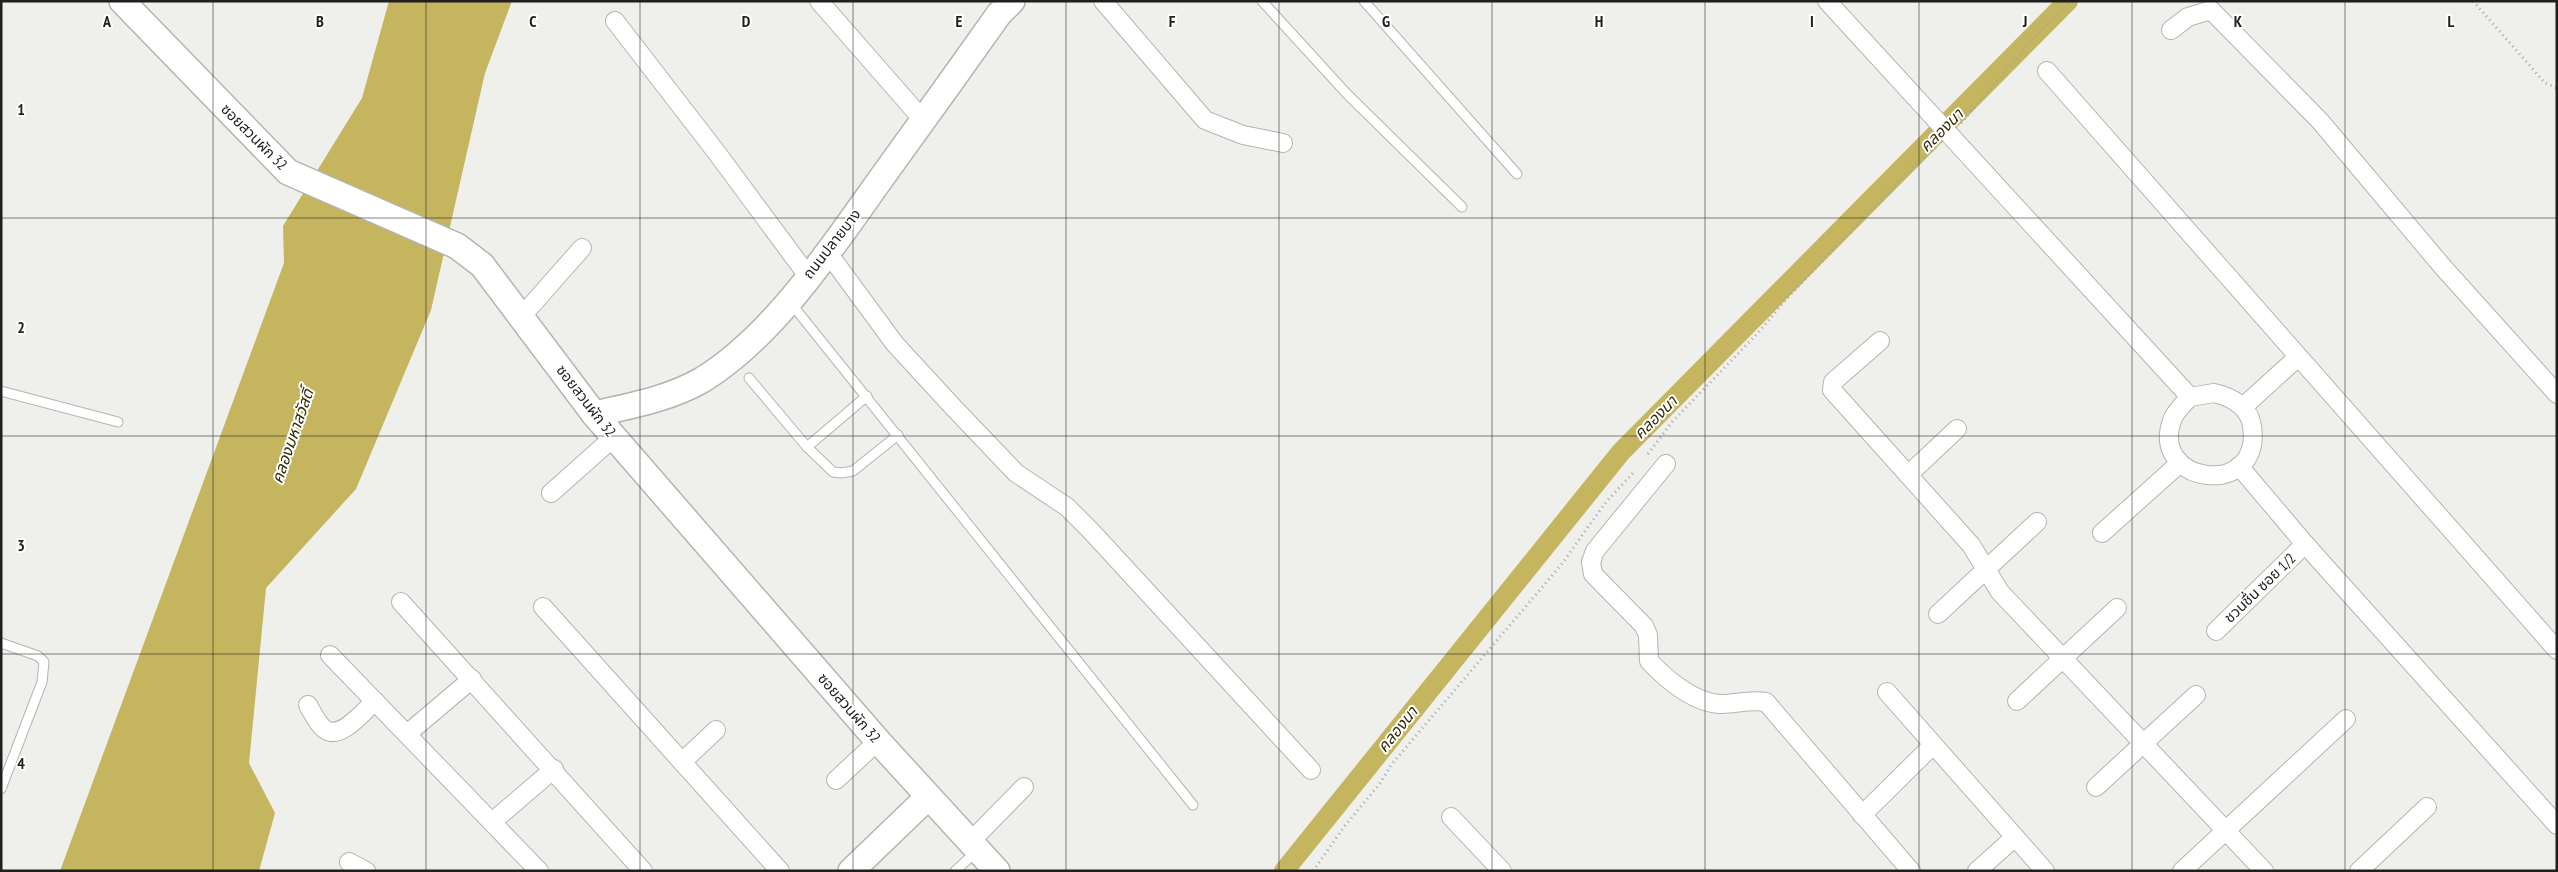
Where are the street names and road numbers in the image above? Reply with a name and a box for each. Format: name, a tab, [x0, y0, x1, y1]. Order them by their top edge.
street label: ซอยสวนผัก 32	[217, 99, 292, 174]
street label: ถนนปลายบาง	[798, 205, 865, 282]
street label: ซอยสวนผัก 32	[552, 361, 620, 441]
street label: ชวนชื่น ซอย 1/2	[2219, 548, 2299, 627]
street label: ซอยสวนผัก 32	[814, 669, 885, 747]

